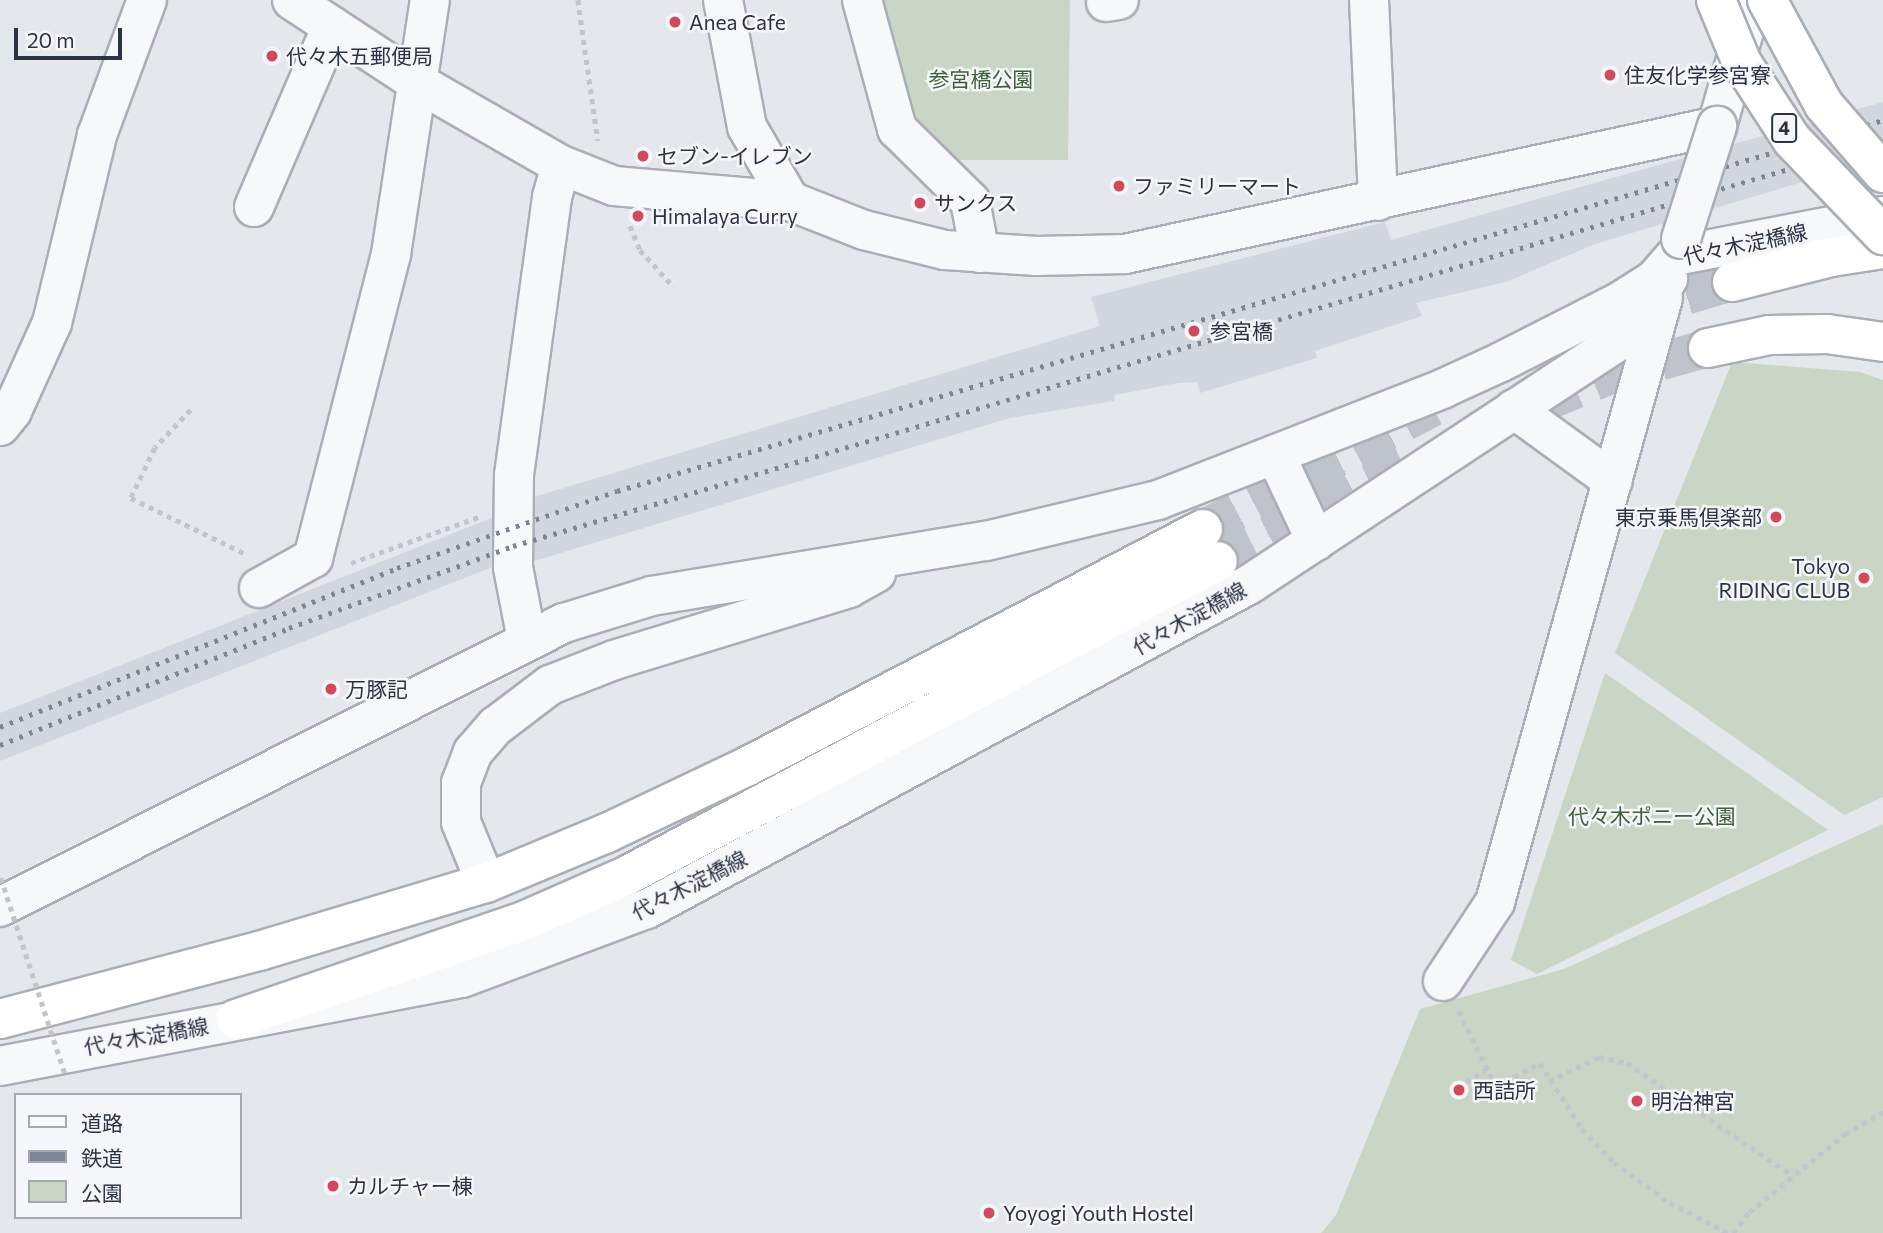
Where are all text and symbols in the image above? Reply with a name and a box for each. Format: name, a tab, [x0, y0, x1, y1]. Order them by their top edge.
place label: Anea Cafe	[689, 9, 786, 35]
scale bar	[18, 14, 126, 58]
marker: Anea Cafe	[667, 14, 683, 30]
text: 20 m	[27, 27, 75, 52]
place label: 代々木五郵便局	[286, 43, 433, 69]
marker: 代々木五郵便局	[264, 48, 280, 64]
place label: 住友化学参宮寮	[1624, 62, 1771, 88]
park label: 参宮橋公園	[929, 66, 1033, 92]
marker: 住友化学参宮寮	[1602, 67, 1618, 83]
road number: 4	[1770, 112, 1798, 144]
place label: セブン-イレブン	[657, 143, 813, 169]
marker: セブン-イレブン	[635, 148, 651, 164]
place label: ファミリーマート	[1133, 173, 1301, 199]
marker: ファミリーマート	[1111, 178, 1127, 194]
place label: サンクス	[934, 190, 1018, 216]
marker: サンクス	[912, 195, 928, 211]
place label: Himalaya Curry	[652, 203, 798, 229]
marker: Himalaya Curry	[630, 208, 646, 224]
street label: 代々木淀橋線	[1681, 219, 1809, 269]
place label: 参宮橋	[1210, 318, 1273, 344]
marker: 参宮橋	[1184, 321, 1204, 341]
place label: 東京乗馬倶楽部	[1615, 504, 1762, 530]
marker: 東京乗馬倶楽部	[1768, 509, 1784, 525]
place label: Tokyo RIDING CLUB	[1718, 553, 1850, 603]
marker: Tokyo RIDING CLUB	[1856, 570, 1872, 586]
street label: 代々木淀橋線	[1128, 576, 1250, 660]
place label: 万豚記	[345, 676, 408, 702]
marker: 万豚記	[323, 681, 339, 697]
park label: 代々木ポニー公園	[1568, 803, 1736, 829]
street label: 代々木淀橋線	[627, 845, 751, 925]
street label: 代々木淀橋線	[82, 1013, 210, 1059]
place label: 西詰所	[1473, 1077, 1536, 1103]
marker: 西詰所	[1451, 1082, 1467, 1098]
place label: 明治神宮	[1651, 1088, 1735, 1114]
legend	[14, 1093, 242, 1219]
marker: 明治神宮	[1629, 1093, 1645, 1109]
text: 道路	[81, 1110, 123, 1135]
text: 鉄道	[81, 1145, 123, 1170]
place label: カルチャー棟	[347, 1173, 473, 1199]
marker: カルチャー棟	[325, 1178, 341, 1194]
text: 公園	[81, 1180, 123, 1205]
place label: Yoyogi Youth Hostel	[1003, 1200, 1194, 1226]
marker: Yoyogi Youth Hostel	[981, 1205, 997, 1221]

